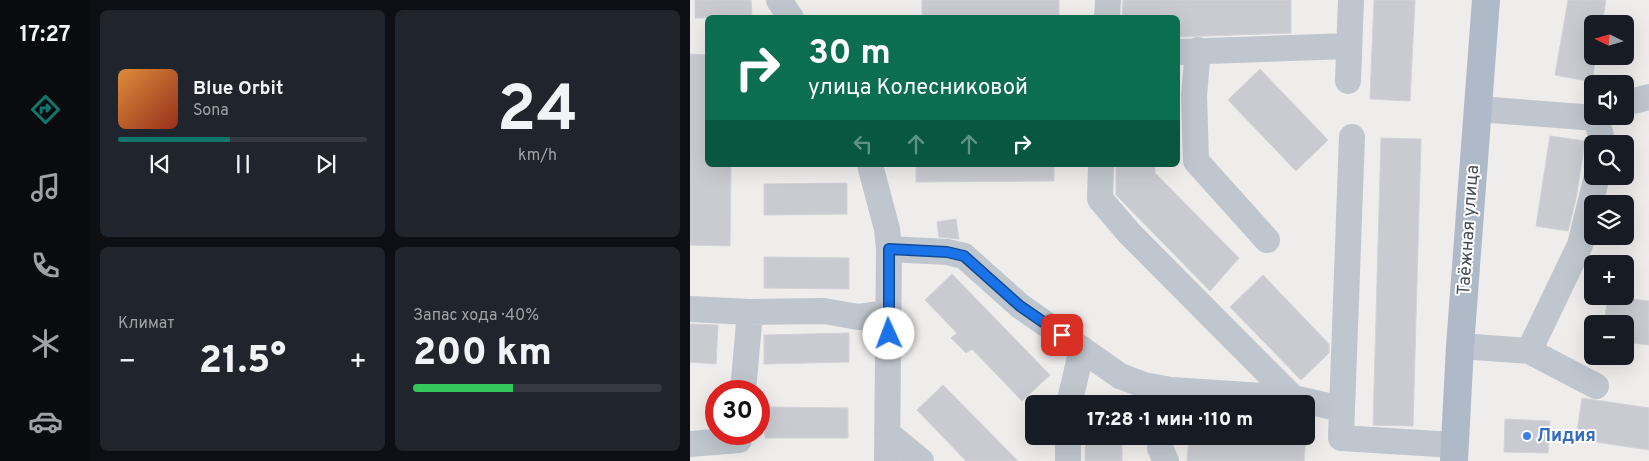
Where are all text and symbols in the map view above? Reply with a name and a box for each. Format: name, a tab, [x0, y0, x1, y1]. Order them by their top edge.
north arrow	[1584, 15, 1634, 65]
map controls	[1584, 15, 1634, 365]
text: 17:27	[20, 22, 70, 49]
text: 30 m	[808, 32, 891, 76]
icon: right	[725, 35, 790, 100]
text: 24	[497, 72, 578, 154]
text: улица Колесниковой	[808, 75, 1028, 102]
button: sound	[1584, 75, 1634, 125]
text: Blue Orbit	[193, 77, 283, 101]
icon: directions	[28, 92, 63, 127]
text: Sona	[193, 101, 229, 121]
icon: left	[849, 130, 877, 158]
icon: ahead	[902, 130, 930, 158]
icon: ahead	[955, 130, 983, 158]
icon: right	[1008, 130, 1036, 158]
button: search	[1584, 135, 1634, 185]
text: km/h	[518, 146, 557, 166]
icon: previous	[146, 150, 174, 178]
icon: pause	[229, 150, 257, 178]
icon: next	[312, 150, 340, 178]
street label: Таёжная улица	[1453, 164, 1485, 296]
icon: music	[28, 170, 63, 205]
button: layers	[1584, 195, 1634, 245]
icon: phone	[28, 248, 63, 283]
button: +	[1584, 255, 1634, 305]
text: Запас хода · 40%	[413, 306, 539, 326]
position arrow	[862, 307, 914, 359]
text: Климат	[118, 314, 175, 334]
pin	[1041, 314, 1083, 356]
button: −	[1584, 315, 1634, 365]
icon: arrive	[1048, 321, 1076, 349]
icon: climate	[28, 326, 63, 361]
text: 200 km	[413, 330, 552, 379]
text: 21.5°	[199, 338, 286, 387]
text: −	[118, 345, 136, 381]
text: +	[349, 345, 367, 381]
speed limit sign: 30	[705, 380, 770, 445]
icon: car	[28, 404, 63, 439]
text: 17:28 · 1 мин · 110 m	[1087, 408, 1253, 432]
place label: Лидия	[1537, 425, 1596, 448]
marker: Лидия	[1521, 430, 1533, 442]

